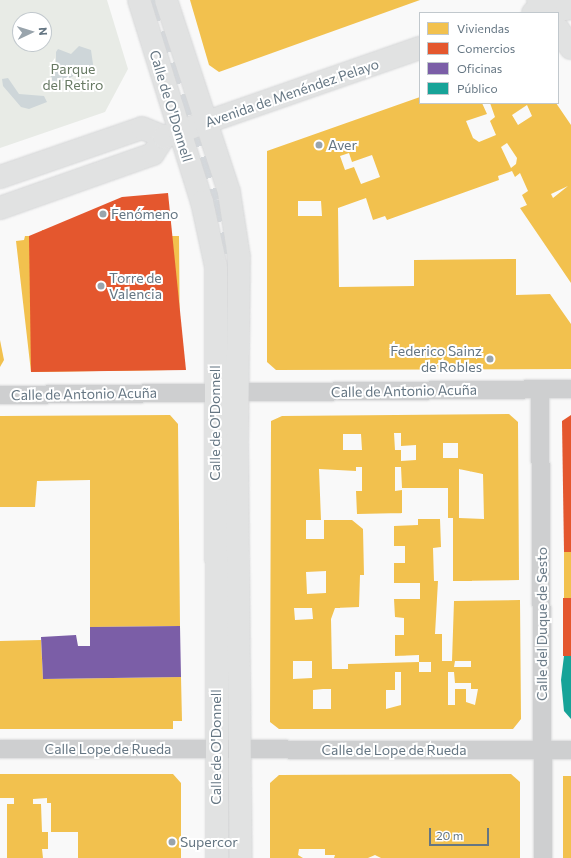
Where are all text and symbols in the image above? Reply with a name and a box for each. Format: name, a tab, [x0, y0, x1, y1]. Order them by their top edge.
north arrow	[12, 12, 52, 52]
legend	[419, 12, 559, 104]
text: Viviendas	[457, 21, 509, 35]
text: N	[37, 27, 50, 36]
text: Comercios	[457, 41, 515, 55]
street label: Calle de O'Donnell	[146, 48, 196, 164]
street label: Avenida de Menéndez Pelayo	[203, 55, 381, 131]
park label: Parque del Retiro	[43, 61, 103, 94]
text: Oficinas	[457, 61, 502, 75]
text: Público	[457, 81, 498, 95]
place label: Aver	[328, 137, 357, 153]
marker: Aver	[313, 139, 325, 151]
place label: Fenómeno	[111, 206, 178, 222]
marker: Fenómeno	[98, 209, 108, 219]
place label: Torre de Valencia	[109, 270, 162, 302]
marker: Torre de Valencia	[96, 281, 106, 291]
place label: Federico Sainz de Robles	[390, 343, 482, 376]
marker: Federico Sainz de Robles	[485, 354, 495, 364]
street label: Calle de O'Donnell	[207, 365, 223, 481]
street label: Calle de Antonio Acuña	[331, 381, 477, 401]
street label: Calle de Antonio Acuña	[11, 384, 157, 404]
street label: Calle del Duque de Sesto	[534, 547, 550, 701]
street label: Calle de O'Donnell	[208, 689, 224, 805]
street label: Calle Lope de Rueda	[45, 741, 171, 757]
street label: Calle de Lope de Rueda	[321, 742, 467, 758]
scale bar	[431, 820, 491, 846]
text: 20 m	[436, 828, 463, 842]
place label: Supercor	[180, 834, 238, 850]
marker: Supercor	[167, 837, 177, 847]

